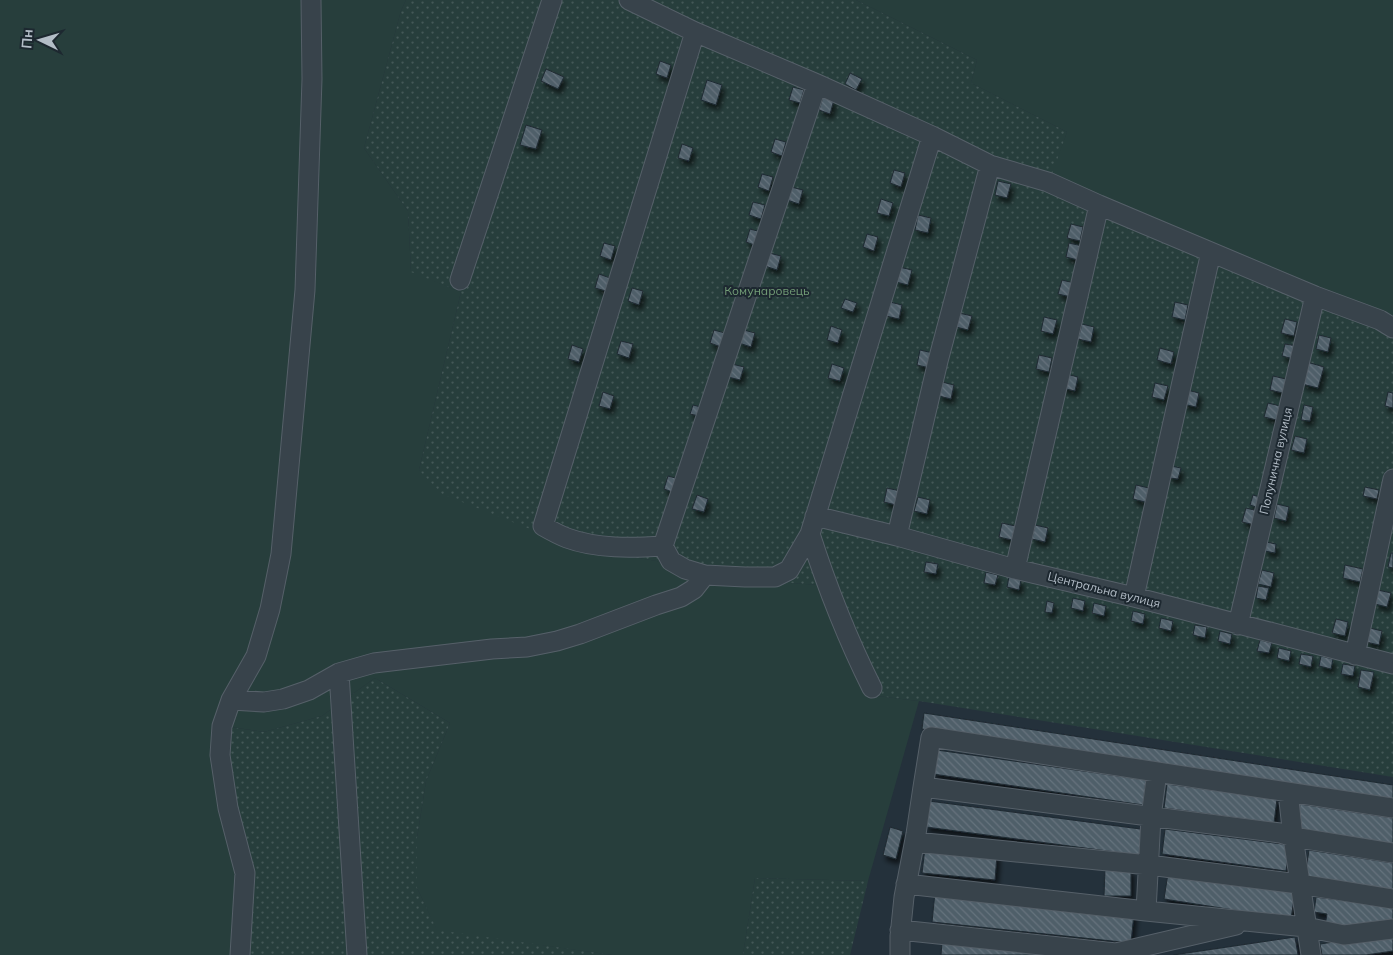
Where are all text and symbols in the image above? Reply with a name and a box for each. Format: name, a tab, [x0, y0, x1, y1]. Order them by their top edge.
north arrow	[15, 15, 65, 65]
text: Пн	[17, 28, 37, 49]
park label: Комунаровець	[724, 283, 810, 298]
street label: Полунична вулиця	[1256, 406, 1295, 516]
street label: Центральна вулиця	[1046, 568, 1162, 611]

